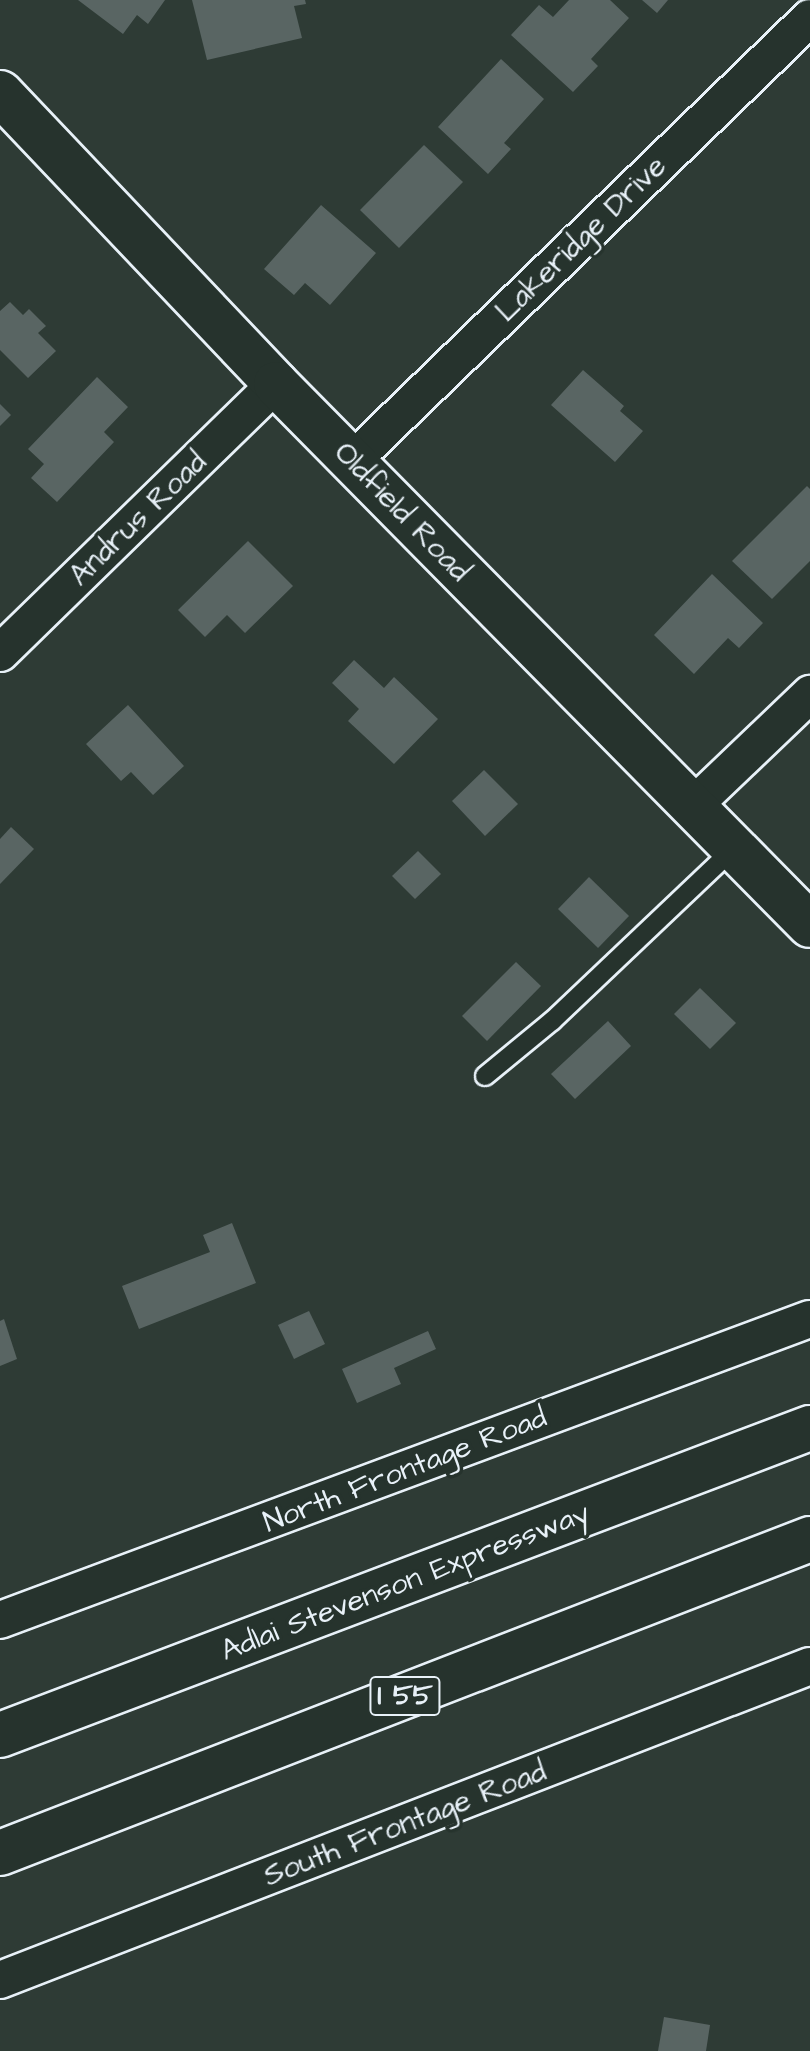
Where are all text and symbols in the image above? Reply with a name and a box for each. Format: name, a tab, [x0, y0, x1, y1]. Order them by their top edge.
street label: Lakeridge Drive	[488, 149, 674, 329]
street label: Oldfield Road	[327, 435, 477, 589]
street label: Andrus Road	[62, 444, 214, 594]
street label: North Frontage Road	[258, 1399, 552, 1541]
street label: Adlai Stevenson Expressway	[216, 1495, 594, 1669]
road number: I 55	[369, 1672, 441, 1720]
street label: South Frontage Road	[259, 1754, 551, 1894]

